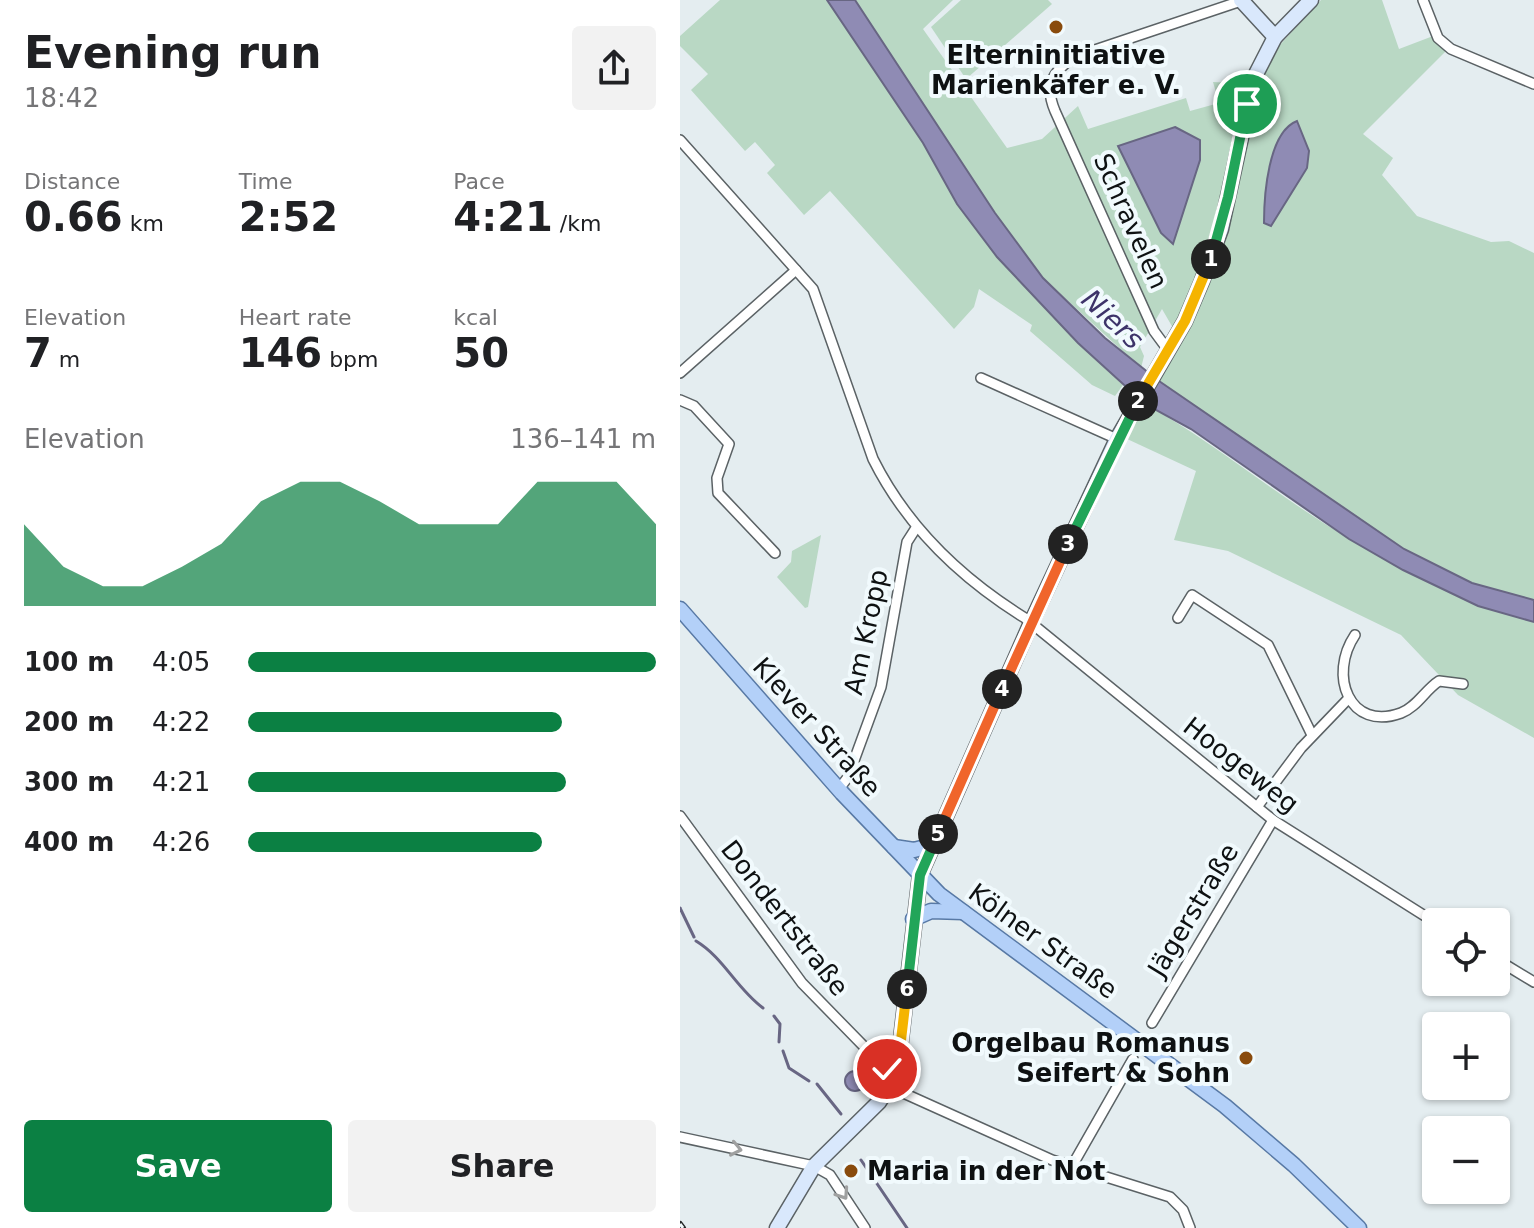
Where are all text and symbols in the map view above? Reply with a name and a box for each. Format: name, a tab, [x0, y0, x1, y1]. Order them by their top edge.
marker: Elterninitiative Marienkäfer e. V.	[1047, 18, 1065, 36]
button: share	[572, 26, 656, 110]
text: Evening run	[24, 27, 321, 78]
place label: Elterninitiative Marienkäfer e. V.	[931, 40, 1181, 100]
pin	[1213, 70, 1281, 138]
icon: arrive	[1225, 82, 1269, 126]
text: 18:42	[24, 83, 99, 113]
street label: Schravelen	[1088, 149, 1174, 293]
text: Distance	[24, 169, 120, 194]
text: Time	[239, 169, 293, 194]
text: Pace	[453, 169, 505, 194]
text: 0.66	[24, 194, 123, 240]
text: 2:52	[239, 194, 338, 240]
text: 4:21	[453, 194, 553, 240]
text: km	[123, 211, 164, 236]
text: /km	[553, 211, 601, 236]
pin: 1	[1191, 239, 1231, 279]
text: 1	[1203, 246, 1219, 271]
water label: Niers	[1075, 283, 1150, 356]
text: Elevation	[24, 305, 126, 330]
text: Heart rate	[239, 305, 352, 330]
text: kcal	[453, 305, 498, 330]
text: 7	[24, 330, 52, 376]
text: 146	[239, 330, 322, 376]
text: 50	[453, 330, 509, 376]
text: m	[52, 347, 80, 372]
text: bpm	[322, 347, 379, 372]
pin: 2	[1118, 381, 1158, 421]
text: 2	[1130, 388, 1146, 413]
text: Elevation	[24, 424, 145, 454]
text: 136–141 m	[510, 424, 656, 454]
pin: 3	[1048, 524, 1088, 564]
text: 3	[1060, 531, 1076, 556]
street label: Am Kropp	[838, 567, 894, 697]
text: 100 m	[24, 647, 114, 677]
text: 4:05	[152, 647, 210, 677]
street label: Klever Straße	[747, 651, 887, 803]
pin: 4	[982, 669, 1022, 709]
text: 4	[994, 676, 1010, 701]
text: 200 m	[24, 707, 114, 737]
text: 4:22	[152, 707, 210, 737]
street label: Hoogeweg	[1178, 711, 1304, 819]
text: 300 m	[24, 767, 114, 797]
text: 4:21	[152, 767, 210, 797]
pin: 5	[918, 814, 958, 854]
text: 5	[930, 821, 946, 846]
text: 400 m	[24, 827, 114, 857]
text: 4:26	[152, 827, 210, 857]
street label: Dondertstraße	[715, 834, 855, 1002]
street label: Jägerstraße	[1141, 838, 1244, 984]
street label: Kölner Straße	[963, 877, 1123, 1005]
map controls	[1422, 908, 1510, 1204]
button: locate	[1422, 908, 1510, 996]
pin: 6	[887, 969, 927, 1009]
text: 6	[899, 976, 915, 1001]
button: +	[1422, 1012, 1510, 1100]
place label: Orgelbau Romanus Seifert & Sohn	[951, 1028, 1230, 1088]
pin	[853, 1035, 921, 1103]
icon: check	[865, 1047, 909, 1091]
marker: Orgelbau Romanus Seifert & Sohn	[1237, 1049, 1255, 1067]
button: −	[1422, 1116, 1510, 1204]
button: Save	[24, 1120, 332, 1212]
button: Share	[348, 1120, 656, 1212]
one-way arrow	[729, 1140, 743, 1157]
place label: Maria in der Not	[867, 1156, 1105, 1186]
marker: Maria in der Not	[842, 1162, 860, 1180]
one-way arrow	[833, 1185, 848, 1199]

